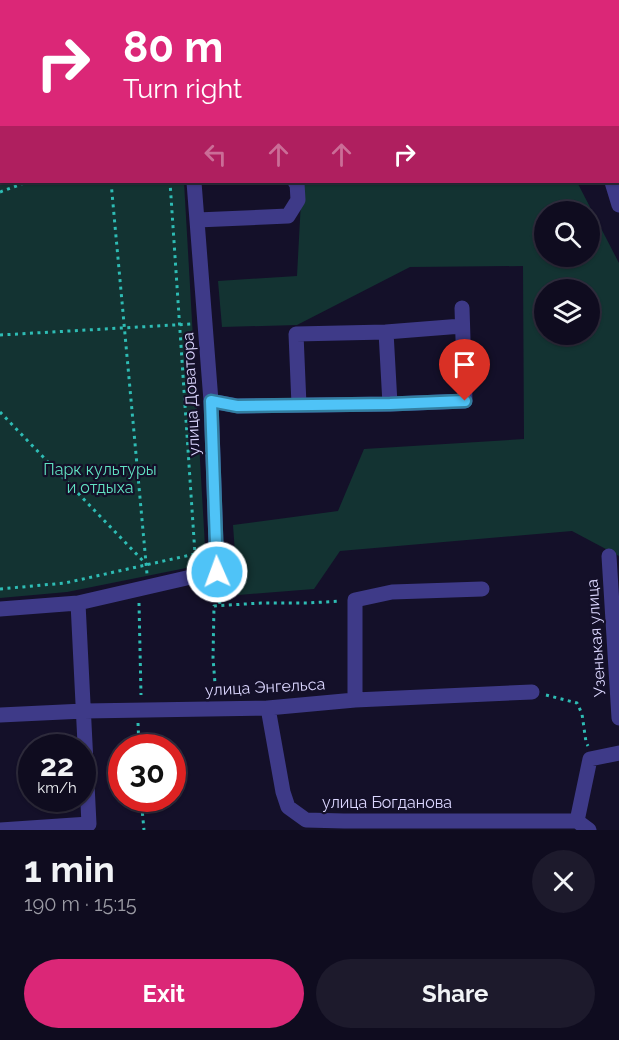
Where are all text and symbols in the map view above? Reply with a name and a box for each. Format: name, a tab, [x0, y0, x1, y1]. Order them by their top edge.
text: 80 m	[123, 23, 223, 72]
icon: right	[24, 24, 102, 102]
text: Turn right	[123, 73, 242, 104]
icon: left	[199, 138, 232, 171]
icon: ahead	[262, 138, 295, 171]
icon: ahead	[325, 138, 358, 171]
icon: right	[388, 138, 421, 171]
map controls	[534, 201, 600, 345]
button: search	[534, 201, 600, 267]
button: layers	[534, 279, 600, 345]
street label: улица Доватора	[178, 332, 204, 456]
pin	[439, 339, 490, 401]
icon: arrive	[448, 348, 481, 381]
park label: Парк культуры и отдыха	[43, 460, 157, 497]
position arrow	[185, 540, 249, 604]
street label: Узенькая улица	[582, 579, 610, 697]
street label: улица Энгельса	[204, 674, 326, 700]
speed limit sign: 30	[108, 734, 186, 812]
text: 22	[40, 748, 74, 783]
text: km/h	[37, 779, 77, 797]
street label: улица Богданова	[322, 793, 452, 812]
text: 1 min	[24, 848, 115, 890]
button: close	[532, 850, 595, 913]
text: 190 m · 15:15	[24, 892, 137, 916]
button: Exit	[24, 959, 304, 1028]
button: Share	[316, 959, 595, 1028]

